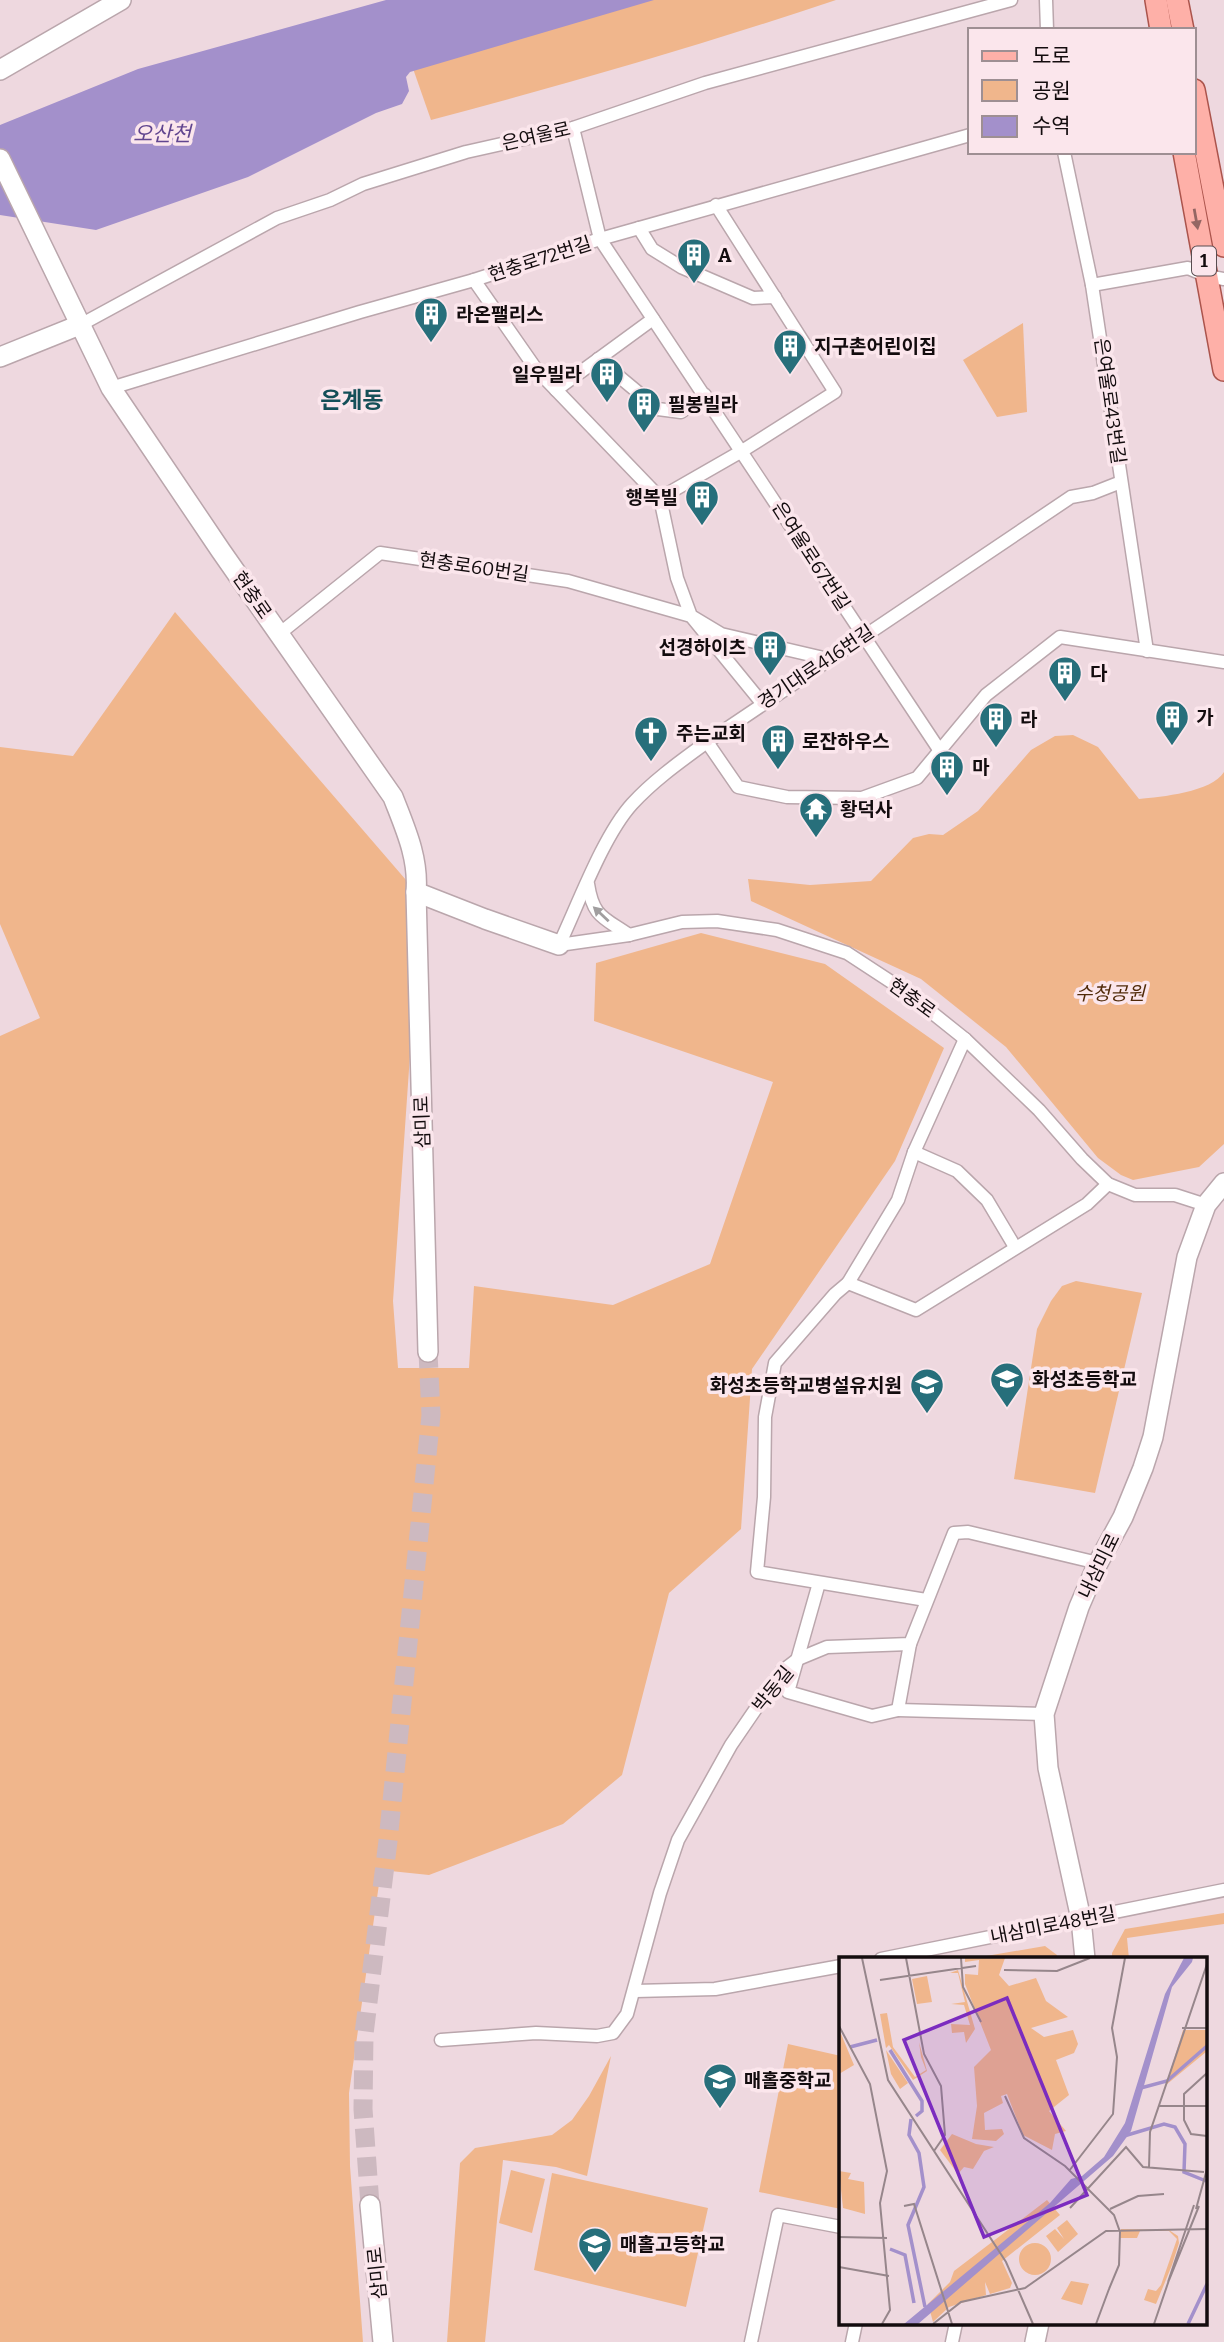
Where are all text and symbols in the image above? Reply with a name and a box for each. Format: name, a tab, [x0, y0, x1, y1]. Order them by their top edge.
legend	[968, 28, 1196, 154]
text: 도로	[1032, 43, 1071, 69]
text: 공원	[1032, 78, 1071, 104]
text: 수역	[1032, 113, 1071, 139]
street label: 은여울로	[499, 117, 573, 155]
water label: 오산천	[133, 121, 194, 147]
one-way arrow	[1191, 208, 1202, 230]
street label: 현충로72번길	[485, 232, 595, 286]
building icon: A	[675, 236, 713, 285]
place label: A	[718, 244, 732, 267]
road number: 1	[1192, 246, 1216, 276]
building icon: 라온팰리스	[412, 295, 450, 344]
place label: 라온팰리스	[456, 303, 543, 326]
building icon: 지구촌어린이집	[771, 327, 809, 376]
place label: 지구촌어린이집	[814, 335, 936, 358]
street label: 은여울로43번길	[1090, 337, 1130, 465]
building icon: 일우빌라	[588, 355, 626, 404]
place label: 일우빌라	[512, 363, 583, 386]
building icon: 필봉빌라	[625, 385, 663, 434]
district label: 은계동	[320, 386, 384, 414]
place label: 필봉빌라	[668, 393, 738, 416]
building icon: 행복빌	[683, 478, 721, 527]
place label: 행복빌	[626, 486, 678, 509]
street label: 은여울로67번길	[767, 497, 855, 615]
street label: 현충로60번길	[418, 548, 530, 586]
street label: 현충로	[228, 567, 276, 623]
street label: 경기대로416번길	[754, 620, 878, 714]
building icon: 선경하이츠	[751, 628, 789, 677]
place label: 선경하이츠	[659, 636, 746, 659]
building icon: 다	[1046, 654, 1084, 703]
place label: 다	[1090, 662, 1108, 685]
building icon: 가	[1153, 698, 1191, 747]
building icon: 라	[977, 700, 1015, 749]
place label: 가	[1196, 706, 1214, 729]
place label: 라	[1020, 708, 1038, 731]
church icon: 주는교회	[632, 714, 670, 763]
place label: 주는교회	[676, 722, 746, 745]
building icon: 로잔하우스	[759, 722, 797, 771]
place label: 로잔하우스	[802, 730, 889, 753]
building icon: 마	[928, 748, 966, 797]
place label: 마	[972, 756, 990, 779]
temple icon: 황덕사	[797, 790, 835, 839]
place label: 황덕사	[840, 798, 893, 821]
one-way arrow	[592, 906, 610, 922]
street label: 현충로	[884, 973, 940, 1023]
park label: 수청공원	[1075, 982, 1146, 1005]
street label: 삼미로	[410, 1095, 434, 1149]
school or university icon: 화성초등학교	[988, 1360, 1026, 1409]
school or university icon: 화성초등학교병설유치원	[908, 1366, 946, 1415]
place label: 화성초등학교	[1032, 1368, 1137, 1391]
place label: 화성초등학교병설유치원	[710, 1374, 902, 1397]
street label: 내삼미로	[1073, 1530, 1125, 1602]
street label: 박동길	[748, 1661, 798, 1717]
street label: 내삼미로48번길	[988, 1902, 1118, 1948]
inset map	[839, 1957, 1206, 2324]
school or university icon: 매홀중학교	[701, 2061, 739, 2110]
place label: 매홀중학교	[744, 2069, 831, 2092]
school or university icon: 매홀고등학교	[576, 2225, 614, 2274]
place label: 매홀고등학교	[620, 2233, 725, 2256]
street label: 삼미로	[363, 2246, 391, 2300]

